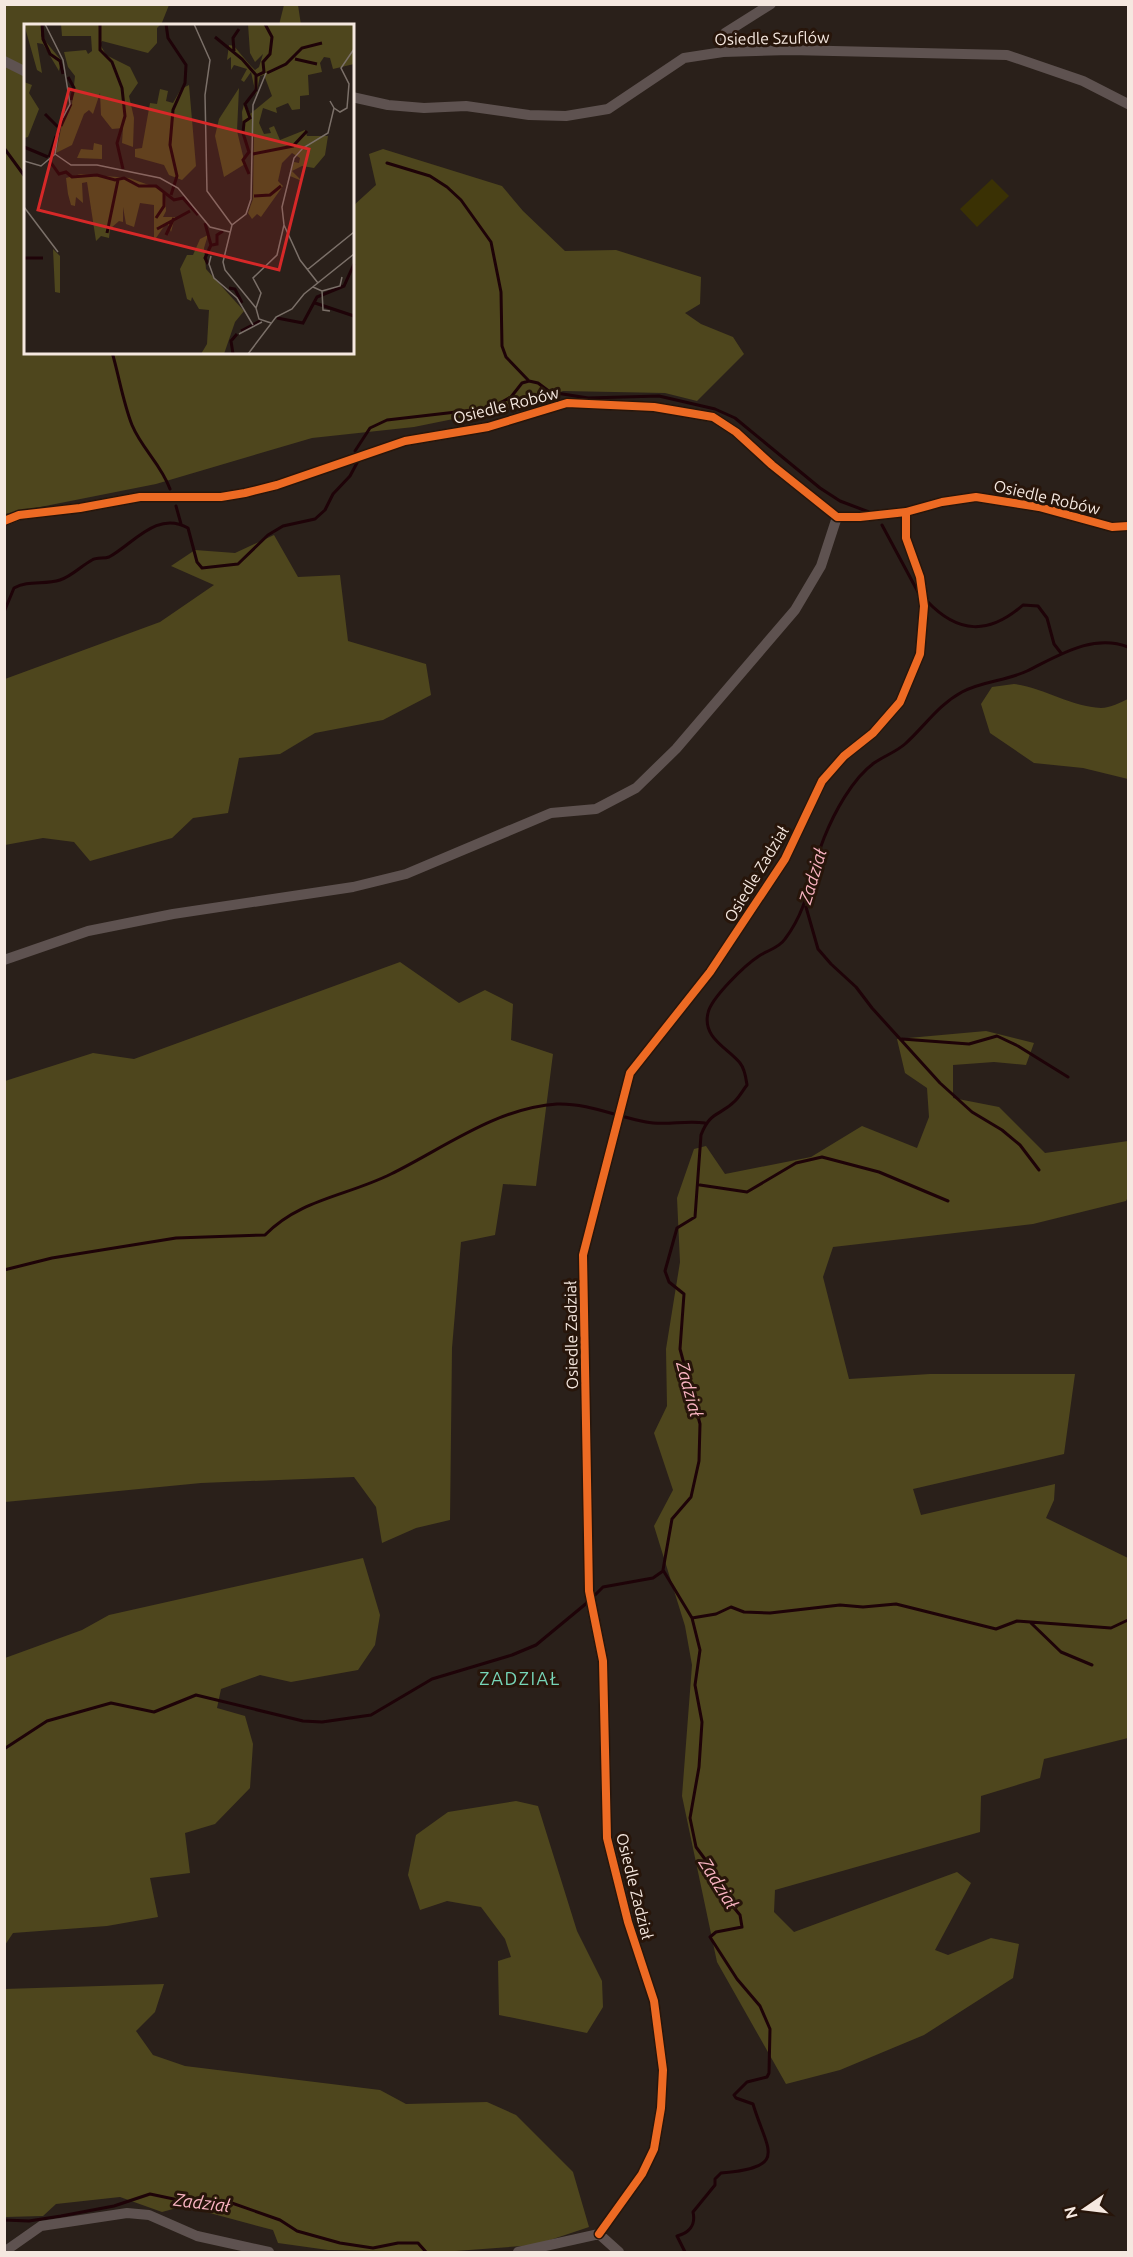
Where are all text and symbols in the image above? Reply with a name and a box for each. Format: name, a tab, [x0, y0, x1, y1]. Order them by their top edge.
inset map	[24, 24, 354, 354]
street label: Osiedle Szuflów	[714, 28, 830, 48]
street label: Osiedle Robów	[451, 383, 561, 427]
street label: Osiedle Robów	[992, 476, 1102, 518]
street label: Osiedle Zadział	[720, 822, 792, 925]
water label: Zadział	[794, 845, 830, 907]
street label: Osiedle Zadział	[561, 1280, 581, 1389]
water label: Zadział	[673, 1358, 707, 1420]
district label: ZADZIAŁ	[479, 1668, 561, 1688]
street label: Osiedle Zadział	[613, 1831, 657, 1942]
water label: Zadział	[695, 1853, 743, 1913]
north arrow	[1055, 2179, 1115, 2239]
water label: Zadział	[172, 2188, 232, 2215]
text: N	[1060, 2205, 1081, 2221]

